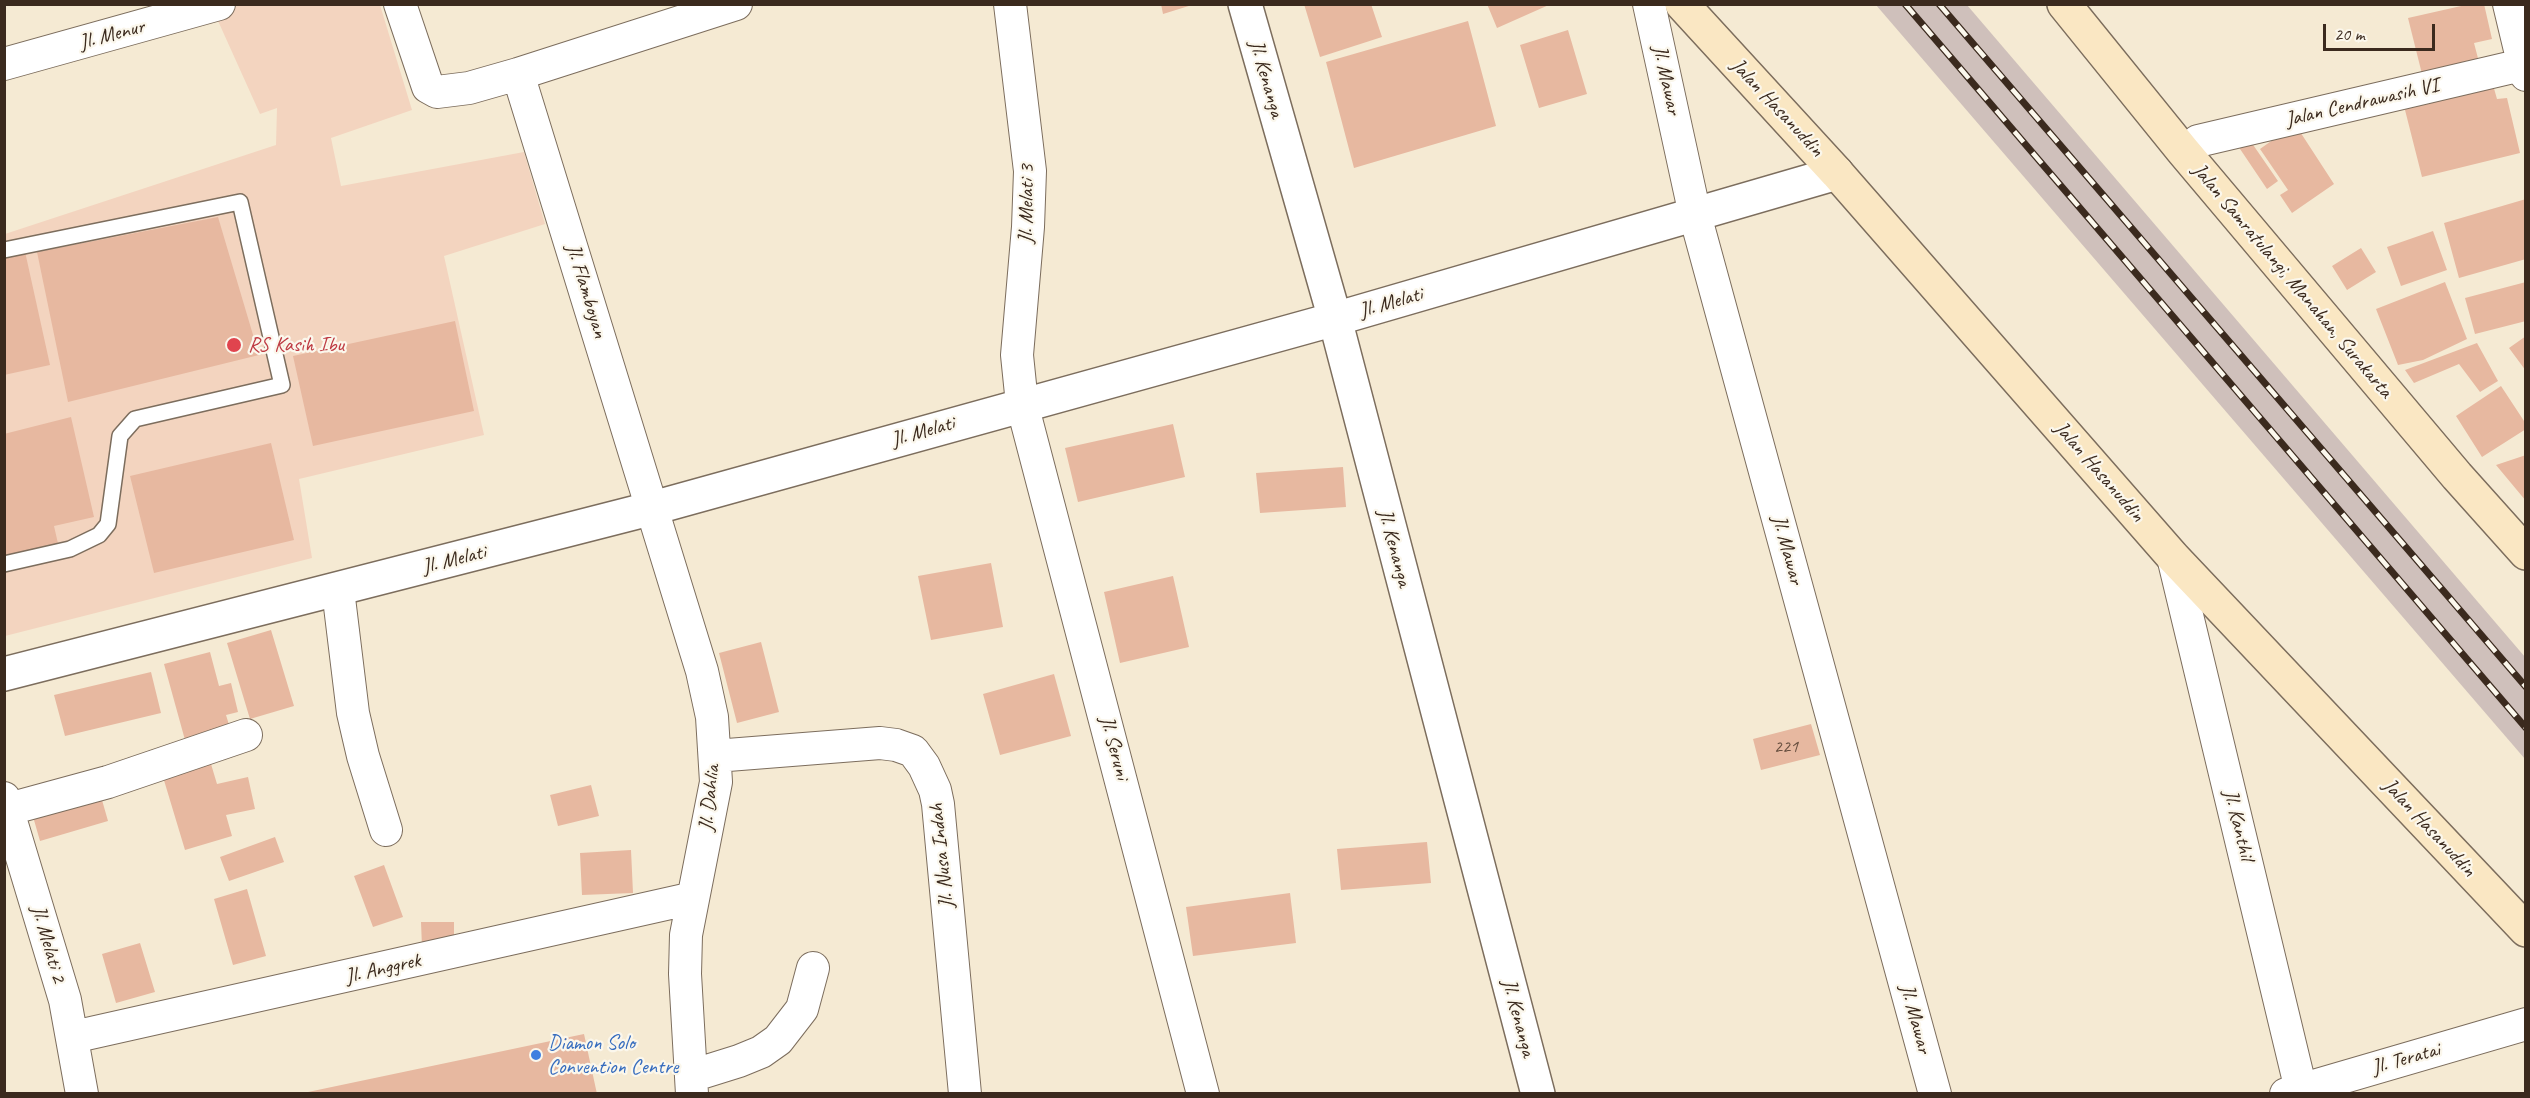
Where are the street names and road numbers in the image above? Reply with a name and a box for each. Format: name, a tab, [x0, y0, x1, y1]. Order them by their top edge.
street label: Jl. Menur	[77, 14, 147, 56]
street label: Jl. Kenanga	[1243, 37, 1289, 121]
street label: Jl. Mawar	[1646, 43, 1686, 117]
street label: Jalan Hasanuddin	[1725, 53, 1829, 163]
street label: Jalan Cendrawasih VI	[2283, 73, 2441, 133]
street label: Jalan Samratulangi, Manahan, Surakarta	[2186, 158, 2398, 404]
street label: Jl. Melati 3	[1014, 164, 1040, 244]
street label: Jl. Flamboyan	[560, 241, 612, 341]
street label: Jl. Melati	[1356, 282, 1426, 324]
street label: Jl. Melati	[888, 411, 958, 453]
street label: Jalan Hasanuddin	[2048, 416, 2150, 528]
street label: Jl. Kenanga	[1372, 506, 1416, 590]
street label: Jl. Mawar	[1766, 513, 1808, 587]
street label: Jl. Melati	[420, 540, 488, 580]
street label: Jl. Seruni	[1093, 713, 1135, 783]
street label: Jl. Dahlia	[694, 763, 726, 833]
street label: Jalan Hasanuddin	[2377, 773, 2481, 883]
street label: Jl. Kanthil	[2217, 787, 2259, 863]
street label: Jl. Nusa Indah	[924, 802, 960, 910]
street label: Jl. Melati 2	[25, 902, 71, 986]
street label: Jl. Anggrek	[343, 948, 423, 990]
street label: Jl. Kenanga	[1496, 976, 1540, 1060]
street label: Jl. Mawar	[1894, 982, 1936, 1056]
street label: Jl. Teratai	[2369, 1037, 2443, 1081]

